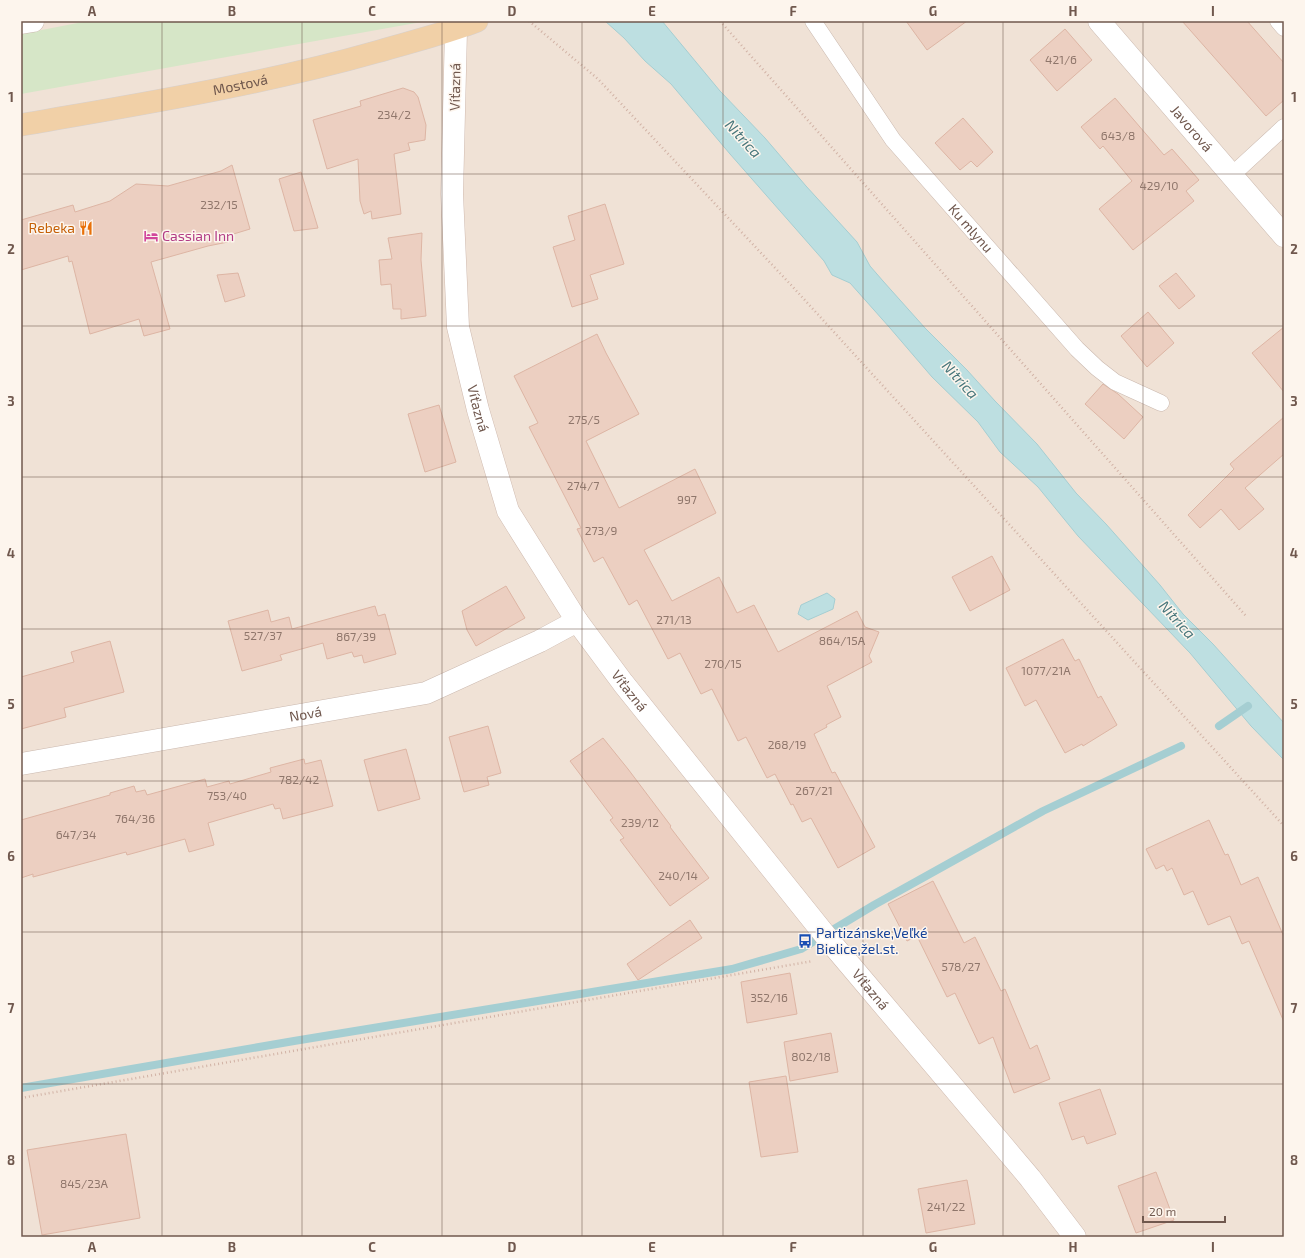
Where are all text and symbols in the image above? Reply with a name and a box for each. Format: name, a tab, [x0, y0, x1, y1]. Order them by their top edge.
text: A	[88, 3, 97, 19]
text: B	[228, 3, 236, 19]
text: C	[368, 3, 376, 19]
text: D	[508, 3, 517, 19]
text: E	[648, 3, 656, 19]
text: F	[789, 3, 797, 19]
text: G	[929, 3, 937, 19]
text: H	[1069, 3, 1078, 19]
text: I	[1211, 3, 1215, 19]
house number: 421/6	[1045, 52, 1077, 66]
street label: Víťazná	[446, 63, 463, 111]
street label: Mostová	[211, 70, 269, 98]
text: 1	[8, 89, 14, 105]
text: 1	[1291, 89, 1297, 105]
street label: Javorová	[1167, 102, 1217, 155]
house number: 234/2	[377, 107, 411, 121]
water label: Nitrica	[722, 115, 766, 161]
house number: 643/8	[1101, 128, 1135, 142]
house number: 429/10	[1139, 178, 1179, 192]
house number: 232/15	[200, 197, 238, 211]
street label: Ku mlynu	[945, 200, 997, 256]
place label: Rebeka	[29, 219, 75, 236]
restaurant icon: Rebeka	[78, 220, 94, 236]
place label: Cassian Inn	[162, 227, 234, 244]
hotel icon: Cassian Inn	[143, 228, 159, 244]
text: 2	[7, 241, 15, 257]
text: 2	[1290, 241, 1298, 257]
water label: Nitrica	[939, 356, 983, 402]
street label: Víťazná	[464, 383, 493, 434]
text: 3	[7, 393, 15, 409]
text: 3	[1290, 393, 1298, 409]
house number: 275/5	[568, 412, 600, 426]
house number: 274/7	[567, 478, 599, 492]
house number: 997	[677, 492, 697, 506]
house number: 273/9	[585, 523, 617, 537]
text: 4	[7, 545, 15, 561]
text: 4	[1290, 545, 1298, 561]
water label: Nitrica	[1156, 596, 1200, 642]
house number: 271/13	[656, 612, 692, 626]
house number: 527/37	[244, 628, 282, 642]
house number: 867/39	[336, 629, 376, 643]
house number: 864/15A	[819, 633, 866, 647]
house number: 270/15	[704, 656, 742, 670]
house number: 1077/21A	[1021, 663, 1071, 677]
street label: Víťazná	[608, 666, 651, 715]
text: 5	[7, 696, 15, 712]
text: 5	[1290, 696, 1298, 712]
street label: Nová	[288, 702, 323, 725]
house number: 268/19	[768, 737, 806, 751]
house number: 782/42	[279, 772, 319, 786]
house number: 267/21	[795, 783, 833, 797]
house number: 753/40	[207, 788, 247, 802]
house number: 764/36	[115, 811, 155, 825]
house number: 239/12	[621, 815, 659, 829]
house number: 647/34	[56, 827, 96, 841]
text: 6	[7, 848, 15, 864]
text: 6	[1290, 848, 1298, 864]
house number: 240/14	[658, 868, 698, 882]
place label: Partizánske,Veľké Bielice,žel.st.	[816, 924, 927, 957]
bus stop icon: Partizánske,Veľké Bielice,žel.st.	[797, 933, 813, 949]
house number: 578/27	[942, 959, 980, 973]
street label: Víťazná	[849, 965, 893, 1013]
house number: 352/16	[750, 990, 788, 1004]
text: 7	[8, 1000, 15, 1016]
text: 7	[1291, 1000, 1298, 1016]
house number: 802/18	[791, 1049, 831, 1063]
text: 8	[7, 1152, 15, 1168]
text: 8	[1290, 1152, 1298, 1168]
house number: 845/23A	[60, 1176, 109, 1190]
scale bar	[1143, 1198, 1225, 1224]
house number: 241/22	[927, 1199, 966, 1213]
text: 20 m	[1149, 1204, 1176, 1218]
text: A	[88, 1239, 97, 1255]
text: B	[228, 1239, 236, 1255]
text: C	[368, 1239, 376, 1255]
text: D	[508, 1239, 517, 1255]
text: E	[648, 1239, 656, 1255]
text: F	[789, 1239, 797, 1255]
text: G	[929, 1239, 937, 1255]
text: H	[1069, 1239, 1078, 1255]
text: I	[1211, 1239, 1215, 1255]

